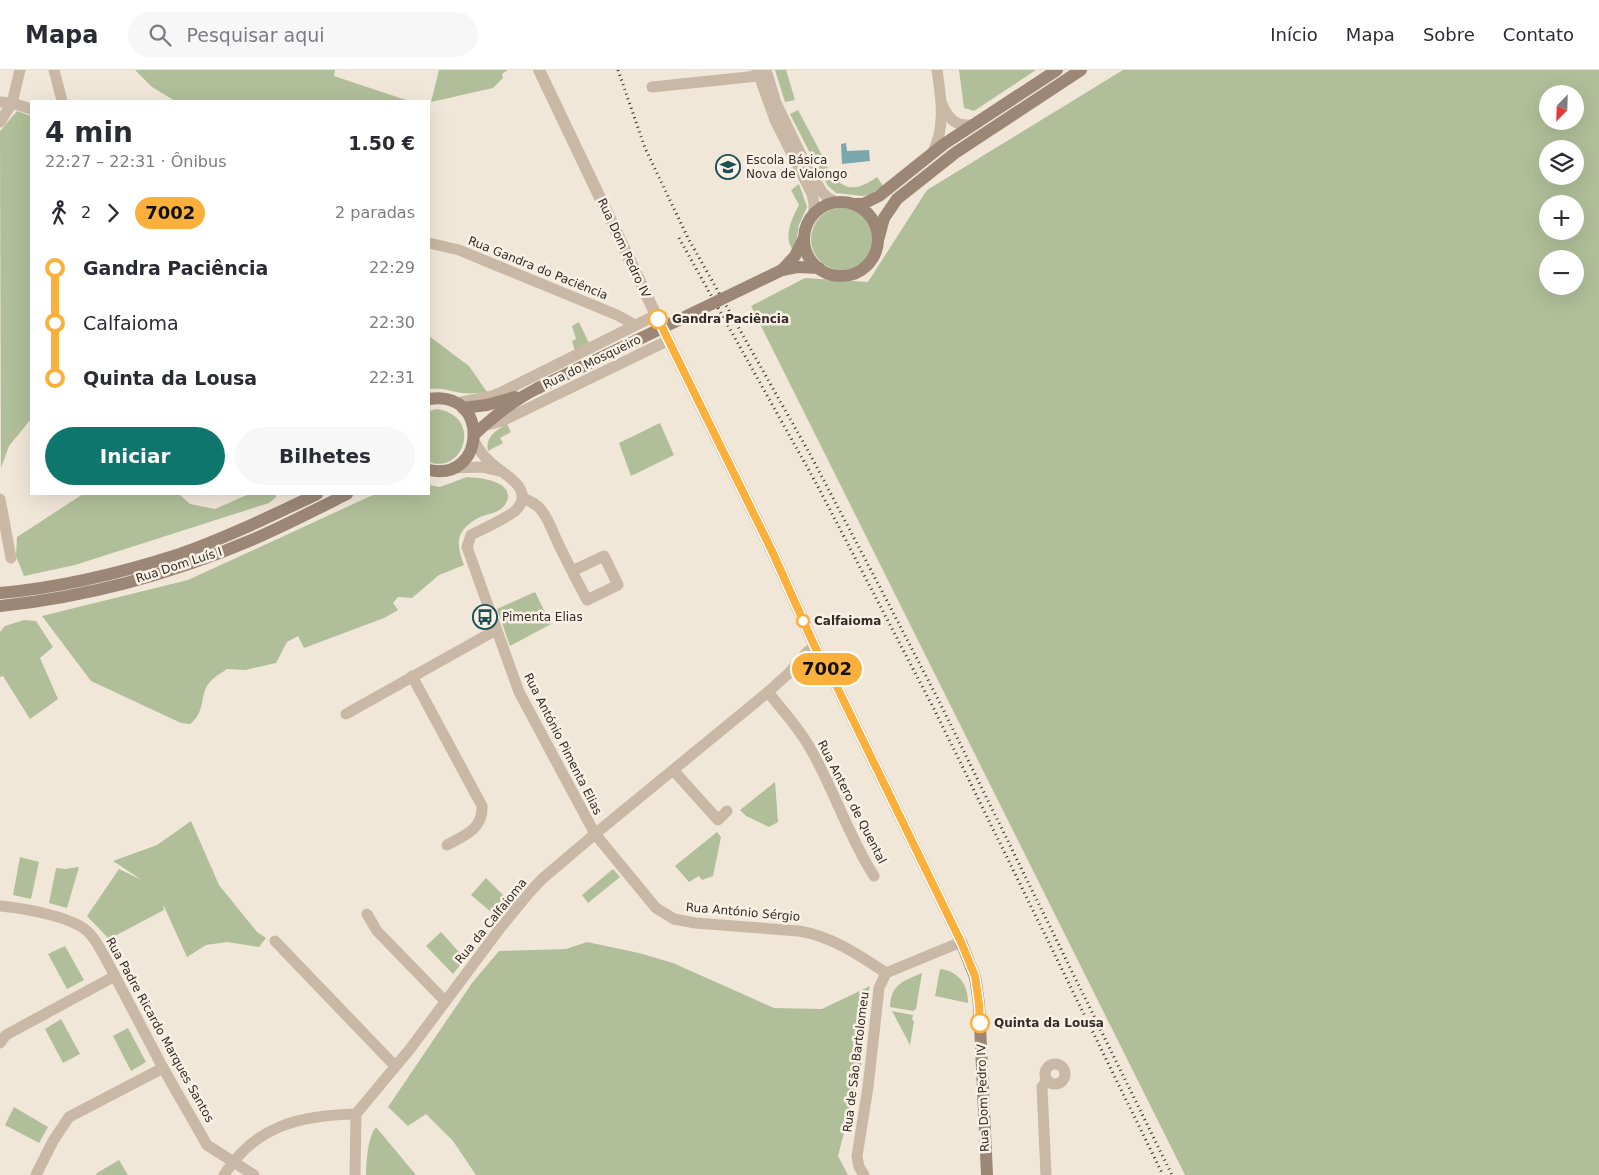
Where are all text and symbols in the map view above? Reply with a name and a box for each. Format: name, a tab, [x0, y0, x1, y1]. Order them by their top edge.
search box	[128, 12, 478, 57]
text: Mapa	[25, 21, 98, 49]
icon: search	[146, 21, 174, 49]
text: Pesquisar aqui	[186, 24, 325, 46]
text: Início	[1270, 24, 1318, 45]
text: Mapa	[1346, 24, 1395, 45]
text: Sobre	[1423, 24, 1475, 45]
text: Contato	[1503, 24, 1574, 45]
north arrow	[1539, 85, 1584, 130]
map controls	[1539, 85, 1584, 295]
text: 4 min	[45, 116, 133, 149]
text: 1.50 €	[348, 132, 415, 154]
button: layers	[1539, 140, 1584, 185]
text: 22:27 – 22:31 · Ônibus	[45, 152, 226, 171]
place label: Escola Básica Nova de Valongo	[746, 153, 847, 181]
school or university icon: Escola Básica Nova de Valongo	[715, 154, 741, 180]
button: +	[1539, 195, 1584, 240]
street label: Rua Dom Pedro IV	[595, 196, 654, 301]
icon: walk	[45, 199, 73, 227]
icon: forward	[99, 199, 127, 227]
text: 7002	[145, 202, 195, 223]
text: 2	[81, 203, 91, 222]
text: 2 paradas	[335, 203, 415, 222]
street label: Rua Gandra do Paciência	[466, 233, 610, 303]
button: −	[1539, 250, 1584, 295]
text: Gandra Paciência	[83, 257, 268, 279]
text: 22:29	[369, 258, 415, 277]
marker: Gandra Paciência	[648, 309, 668, 329]
text: Calfaioma	[83, 312, 179, 334]
place label: Gandra Paciência	[672, 312, 789, 326]
text: 22:30	[369, 313, 415, 332]
street label: Rua do Mosqueiro	[541, 332, 643, 392]
text: Quinta da Lousa	[83, 367, 257, 389]
text: 22:31	[369, 368, 415, 387]
button: Iniciar	[45, 427, 225, 485]
button: Bilhetes	[235, 427, 415, 485]
street label: Rua Dom Luís I	[134, 544, 224, 586]
bus stop icon: Pimenta Elias	[472, 604, 498, 630]
place label: Pimenta Elias	[502, 610, 583, 624]
marker: Calfaioma	[796, 614, 810, 628]
place label: Calfaioma	[814, 614, 881, 628]
line badge: 7002	[792, 653, 862, 685]
text: 7002	[802, 658, 852, 679]
street label: Rua António Pimenta Elias	[521, 671, 605, 817]
street label: Rua Antero de Quental	[815, 738, 889, 866]
street label: Rua da Calfaioma	[452, 876, 530, 966]
street label: Rua António Sérgio	[685, 900, 801, 924]
street label: Rua Padre Ricardo Marques Santos	[103, 935, 217, 1125]
street label: Rua de São Bartolomeu	[840, 991, 872, 1133]
marker: Quinta da Lousa	[970, 1013, 990, 1033]
place label: Quinta da Lousa	[994, 1016, 1104, 1030]
street label: Rua Dom Pedro IV	[974, 1043, 992, 1152]

